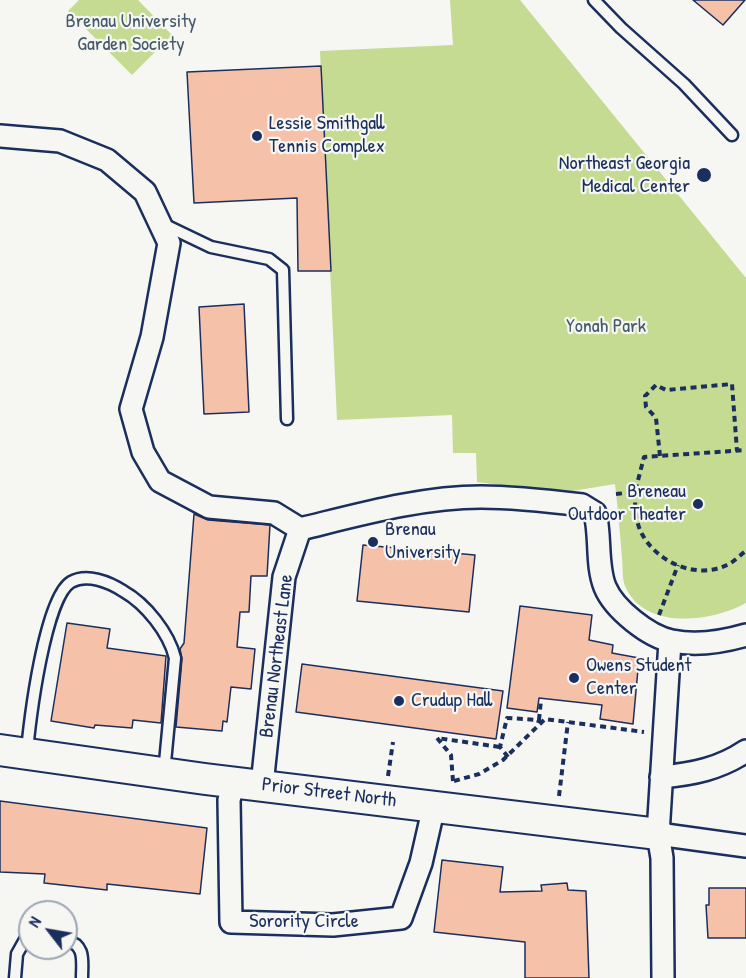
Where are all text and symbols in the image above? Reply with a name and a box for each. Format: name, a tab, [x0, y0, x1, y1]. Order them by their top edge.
park label: Brenau University Garden Society	[66, 10, 196, 57]
place label: Lessie Smithgall Tennis Complex	[269, 112, 385, 159]
marker: Lessie Smithgall Tennis Complex	[250, 129, 264, 143]
place label: Northeast Georgia Medical Center	[559, 152, 690, 199]
marker: Northeast Georgia Medical Center	[695, 166, 713, 184]
park label: Yonah Park	[566, 315, 646, 339]
place label: Breneau Outdoor Theater	[568, 480, 686, 527]
marker: Breneau Outdoor Theater	[691, 497, 705, 511]
place label: Brenau University	[385, 518, 461, 565]
marker: Brenau University	[366, 535, 380, 549]
street label: Brenau Northeast Lane	[255, 573, 299, 739]
place label: Owens Student Center	[586, 654, 691, 701]
marker: Owens Student Center	[567, 671, 581, 685]
place label: Crudup Hall	[411, 689, 492, 713]
marker: Crudup Hall	[392, 694, 406, 708]
street label: Prior Street North	[261, 773, 397, 813]
north arrow	[18, 900, 78, 960]
street label: Sorority Circle	[249, 910, 359, 934]
text: N	[23, 912, 46, 931]

